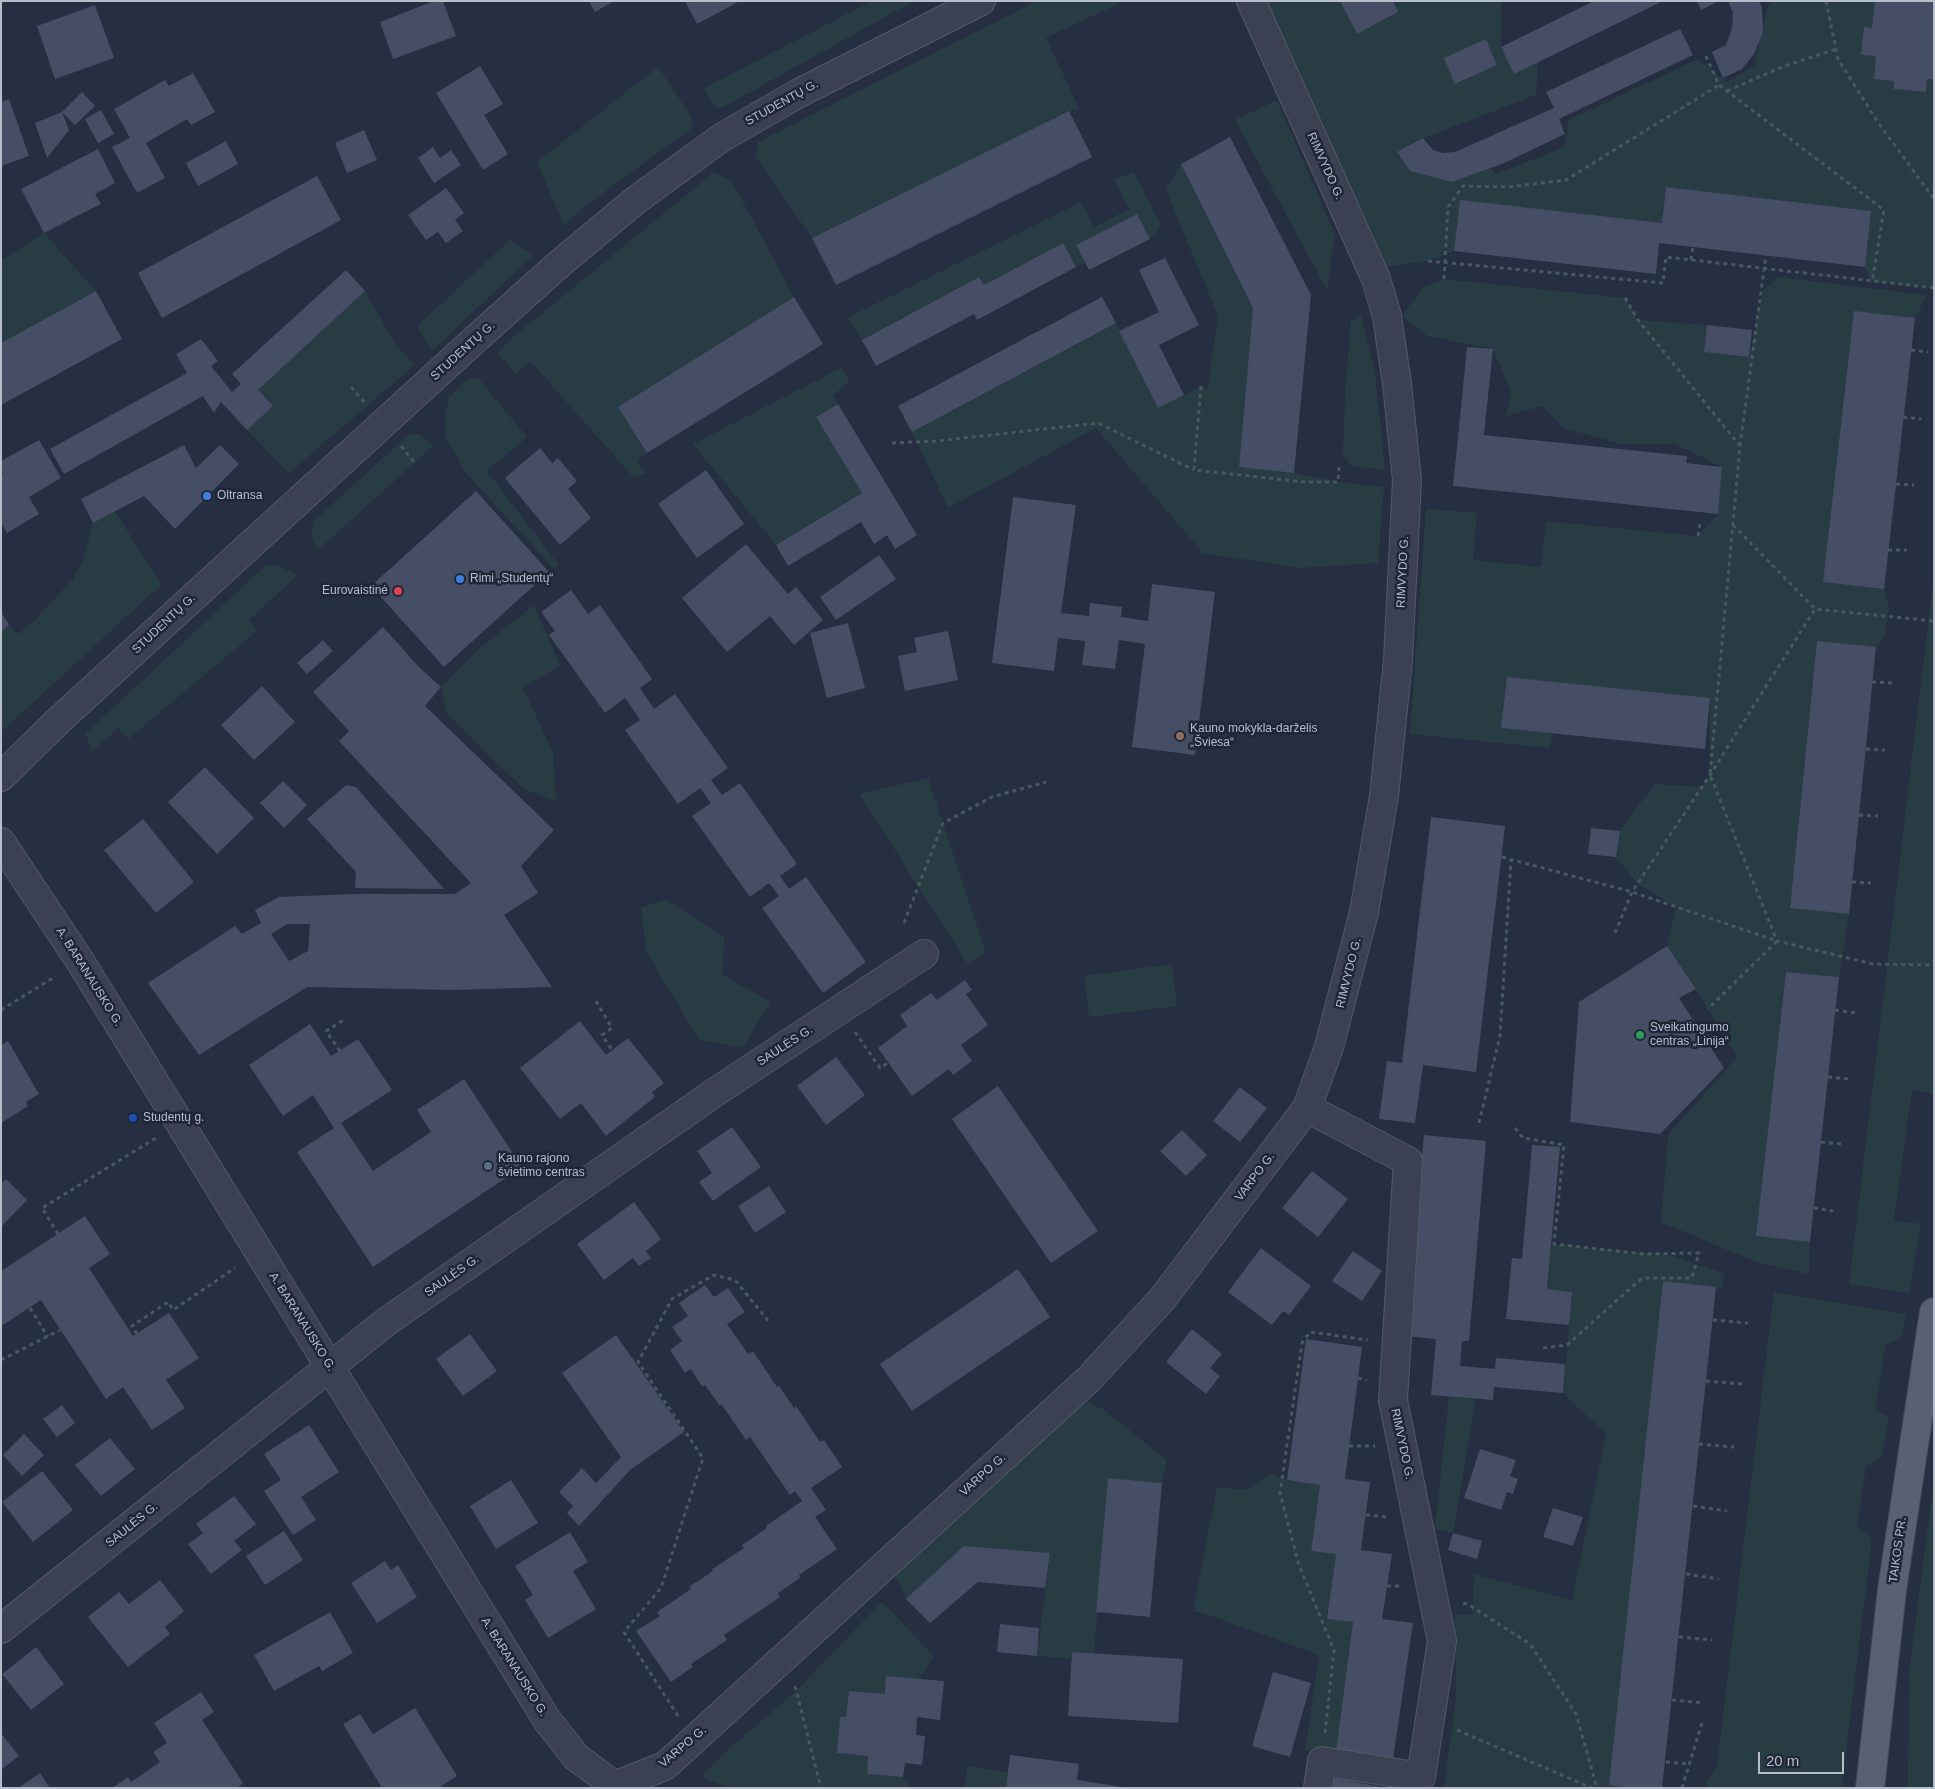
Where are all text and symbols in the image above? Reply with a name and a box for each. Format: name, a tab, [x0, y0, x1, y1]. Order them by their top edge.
street label: STUDENTŲ G.	[743, 77, 821, 129]
street label: RIMVYDO G.	[1304, 130, 1346, 202]
street label: STUDENTŲ G.	[428, 318, 498, 384]
place label: Oltransa	[217, 489, 262, 503]
marker: Oltransa	[201, 490, 213, 502]
street label: RIMVYDO G.	[1394, 536, 1412, 608]
place label: Rimi „Studentų“	[470, 572, 553, 586]
marker: Rimi „Studentų“	[454, 573, 466, 585]
place label: Eurovaistinė	[322, 584, 388, 598]
marker: Eurovaistinė	[392, 585, 404, 597]
street label: STUDENTŲ G.	[129, 591, 199, 657]
place label: Kauno mokykla-darželis „Šviesa“	[1190, 722, 1317, 750]
marker: Kauno mokykla-darželis „Šviesa“	[1174, 730, 1186, 742]
street label: A. BARANAUSKO G.	[53, 925, 125, 1029]
street label: RIMVYDO G.	[1333, 936, 1365, 1010]
place label: Sveikatingumo centras „Linija“	[1650, 1021, 1729, 1049]
street label: SAULĖS G.	[755, 1023, 815, 1069]
marker: Sveikatingumo centras „Linija“	[1634, 1029, 1646, 1041]
place label: Studentų g.	[143, 1111, 204, 1125]
marker: Studentų g.	[127, 1112, 139, 1124]
street label: VARPO G.	[1232, 1150, 1278, 1204]
place label: Kauno rajono švietimo centras	[498, 1152, 585, 1180]
marker: Kauno rajono švietimo centras	[482, 1160, 494, 1172]
street label: SAULĖS G.	[422, 1252, 482, 1300]
street label: A. BARANAUSKO G.	[266, 1270, 338, 1374]
street label: RIMVYDO G.	[1387, 1407, 1417, 1481]
street label: VARPO G.	[957, 1451, 1009, 1499]
street label: SAULĖS G.	[103, 1499, 161, 1551]
street label: TAIKOS PR.	[1886, 1516, 1910, 1584]
street label: A. BARANAUSKO G.	[478, 1615, 550, 1719]
street label: VARPO G.	[656, 1723, 710, 1771]
scale bar	[1760, 1742, 1846, 1774]
text: 20 m	[1766, 1752, 1799, 1769]

